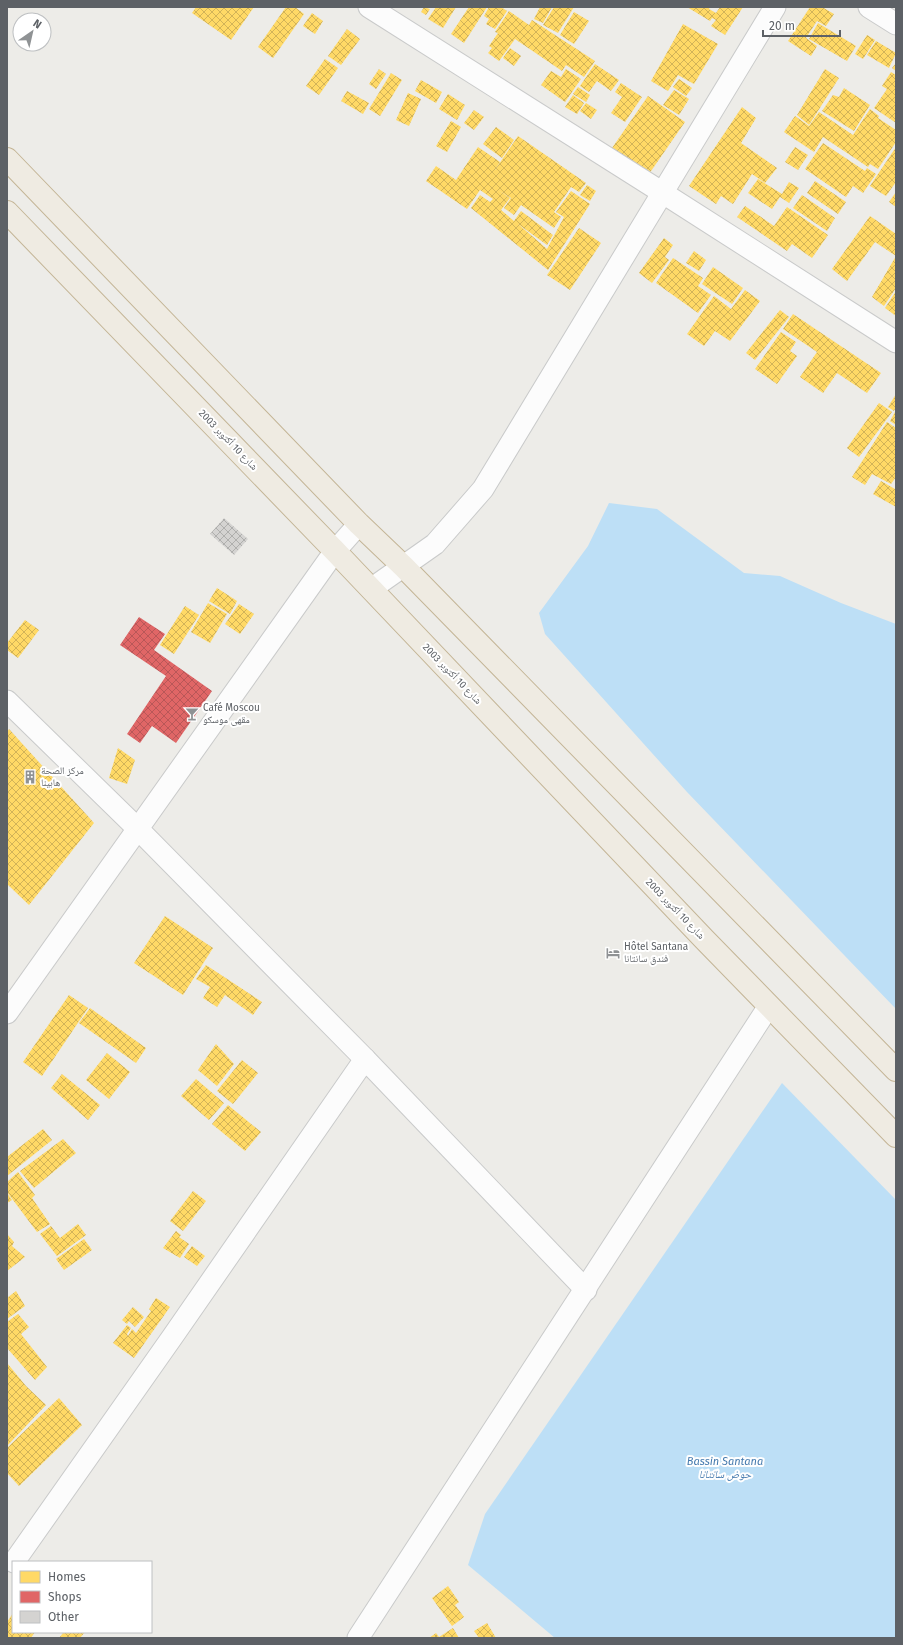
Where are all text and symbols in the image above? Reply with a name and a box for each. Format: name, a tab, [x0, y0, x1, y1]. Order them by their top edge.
north arrow	[12, 12, 52, 52]
scale bar	[763, 12, 840, 38]
text: N	[31, 17, 44, 32]
text: 20 m	[769, 19, 795, 33]
street label: شارع 10 أكتوبر 2003	[196, 407, 261, 473]
street label: شارع 10 أكتوبر 2003	[420, 641, 485, 707]
place label: Café Moscou مقهى موسكو	[203, 702, 260, 726]
bar icon: Café Moscou مقهى موسكو	[184, 706, 200, 722]
place label: مركز الصحة هابينا	[41, 765, 84, 789]
building icon: مركز الصحة هابينا	[22, 769, 38, 785]
street label: شارع 10 أكتوبر 2003	[643, 876, 708, 942]
place label: Hôtel Santana فندق سانتانا	[624, 941, 688, 965]
hotel icon: Hôtel Santana فندق سانتانا	[605, 945, 621, 961]
water label: Bassin Santana حوض سانتانا	[687, 1455, 763, 1481]
legend	[12, 1561, 152, 1633]
text: Homes	[48, 1570, 86, 1584]
text: Shops	[48, 1590, 82, 1604]
text: Other	[48, 1610, 79, 1624]

